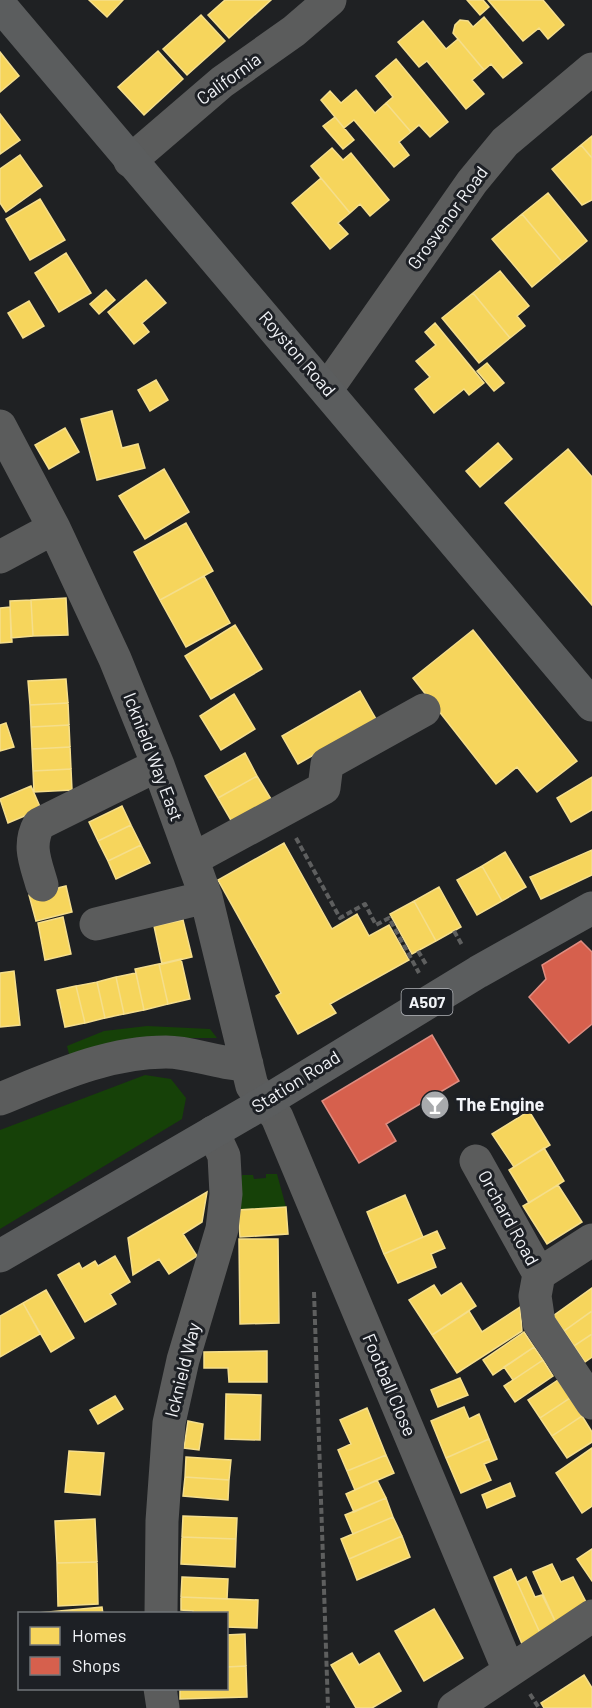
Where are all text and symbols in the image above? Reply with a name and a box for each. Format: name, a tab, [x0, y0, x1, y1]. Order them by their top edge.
street label: California	[192, 47, 265, 109]
street label: Grosvenor Road	[402, 161, 492, 273]
street label: Royston Road	[255, 306, 341, 401]
street label: Icknield Way East	[119, 689, 189, 824]
road number: A507	[402, 989, 452, 1015]
street label: Station Road	[247, 1045, 344, 1117]
bar icon: The Engine	[419, 1089, 451, 1121]
place label: The Engine	[456, 1093, 544, 1115]
street label: Orchard Road	[474, 1166, 544, 1269]
street label: Icknield Way	[160, 1320, 204, 1419]
street label: Football Close	[358, 1330, 421, 1439]
legend	[18, 1612, 228, 1690]
text: Homes	[72, 1624, 126, 1646]
text: Shops	[72, 1654, 121, 1676]

